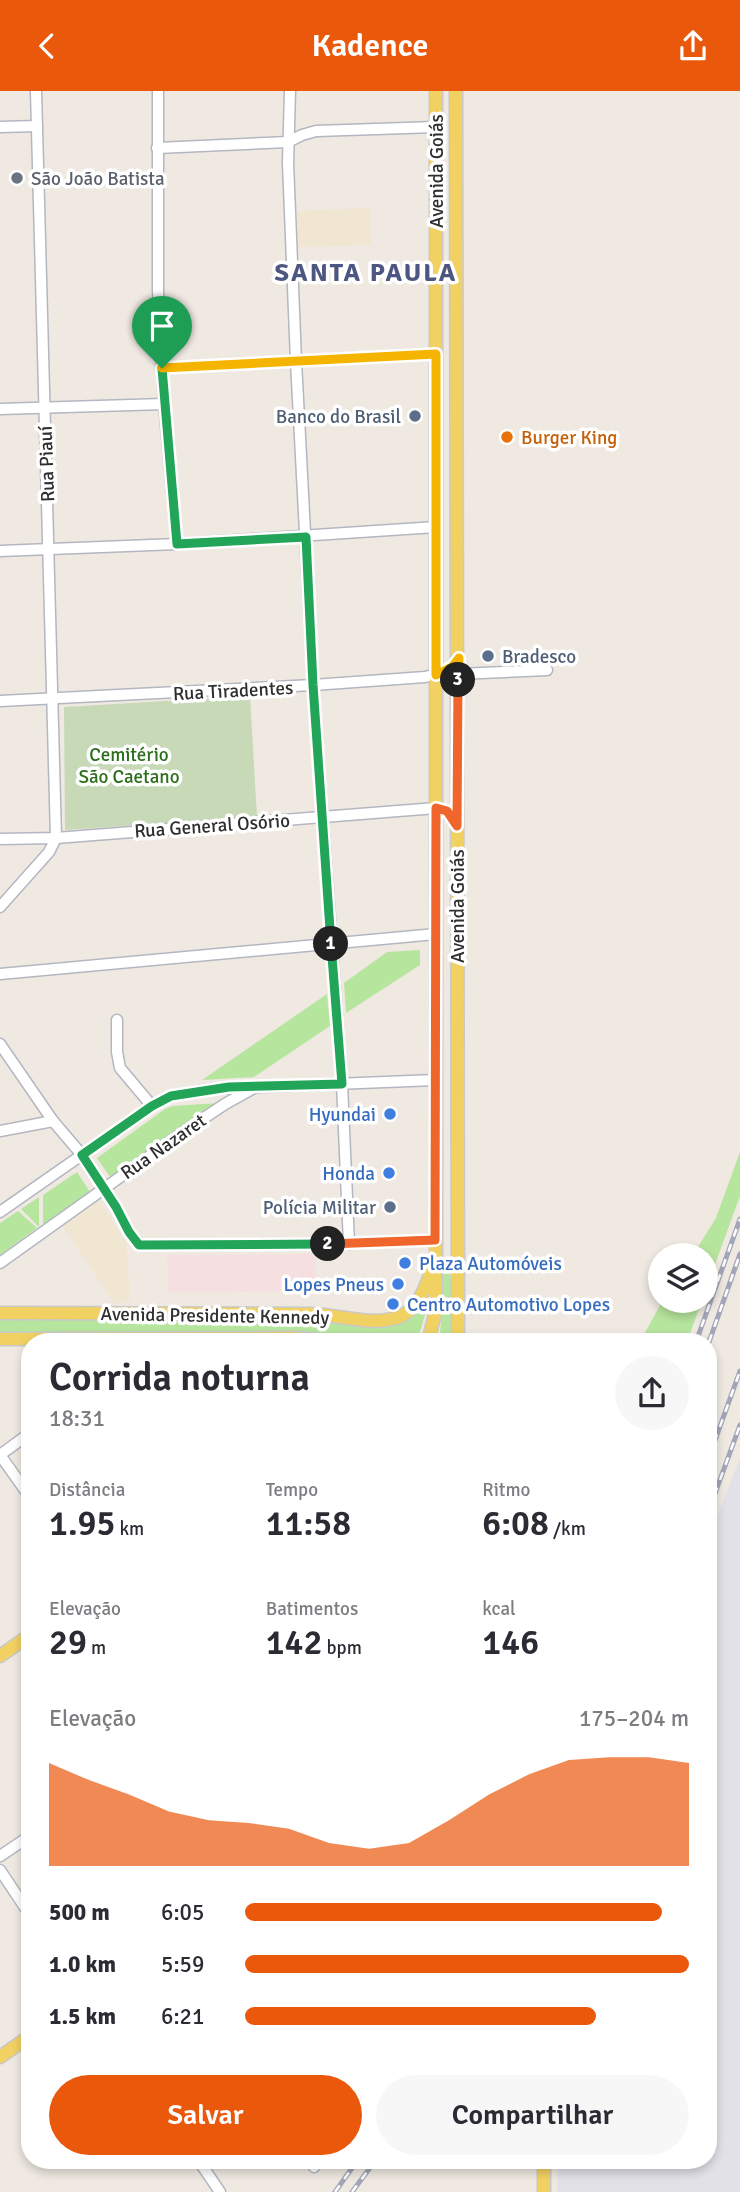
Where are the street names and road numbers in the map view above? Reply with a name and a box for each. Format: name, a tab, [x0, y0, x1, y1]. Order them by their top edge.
street label: Avenida Goiás	[425, 114, 449, 228]
street label: Rua Piauí	[34, 425, 60, 502]
street label: Rua Tiradentes	[172, 676, 294, 706]
street label: Rua General Osório	[133, 809, 291, 843]
street label: Avenida Goiás	[446, 849, 470, 963]
street label: Rua Nazaret	[116, 1108, 211, 1185]
street label: Avenida Presidente Kennedy	[101, 1302, 330, 1330]

